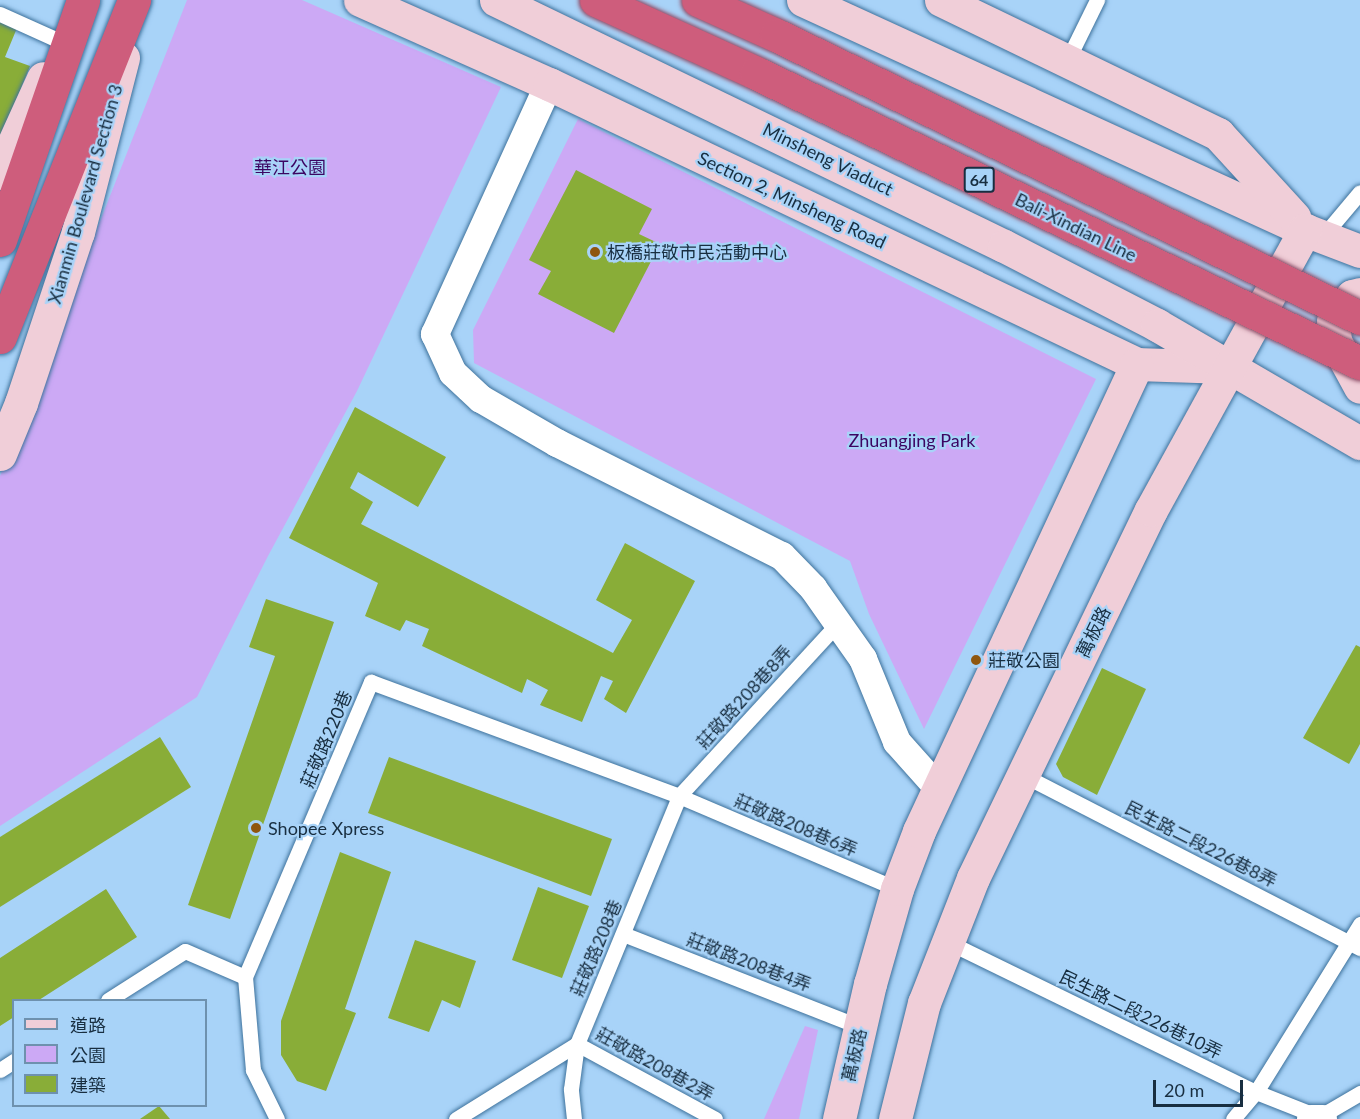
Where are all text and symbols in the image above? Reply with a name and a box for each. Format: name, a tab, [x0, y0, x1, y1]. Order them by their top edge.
street label: Xianmin Boulevard Section 3	[43, 82, 127, 306]
street label: Minsheng Viaduct	[759, 118, 897, 200]
street label: Section 2, Minsheng Road	[694, 147, 890, 253]
park label: 華江公園	[254, 156, 326, 178]
road number: 64	[962, 167, 996, 193]
street label: Bali-Xindian Line	[1012, 188, 1140, 266]
place label: 板橋莊敬市民活動中心	[607, 241, 787, 263]
marker: 板橋莊敬市民活動中心	[588, 245, 602, 259]
park label: Zhuangjing Park	[848, 429, 976, 451]
street label: 萬板路	[1071, 603, 1115, 661]
street label: 莊敬路208巷8弄	[692, 641, 796, 753]
place label: 莊敬公園	[988, 649, 1060, 671]
marker: 莊敬公園	[969, 653, 983, 667]
street label: 莊敬路220巷	[296, 687, 356, 791]
street label: 莊敬路208巷6弄	[731, 789, 861, 861]
street label: 民生路二段226巷8弄	[1121, 796, 1281, 892]
place label: Shopee Xpress	[268, 817, 384, 839]
marker: Shopee Xpress	[249, 821, 263, 835]
street label: 莊敬路208巷	[566, 896, 626, 1000]
street label: 莊敬路208巷4弄	[684, 928, 814, 996]
street label: 民生路二段226巷10弄	[1056, 965, 1226, 1063]
legend	[12, 999, 207, 1107]
text: 道路	[70, 1014, 106, 1036]
street label: 莊敬路208巷2弄	[592, 1023, 718, 1105]
street label: 萬板路	[837, 1026, 871, 1084]
text: 公園	[70, 1044, 106, 1066]
scale bar	[1156, 1068, 1246, 1106]
text: 建築	[70, 1074, 106, 1096]
text: 20 m	[1164, 1079, 1204, 1101]

